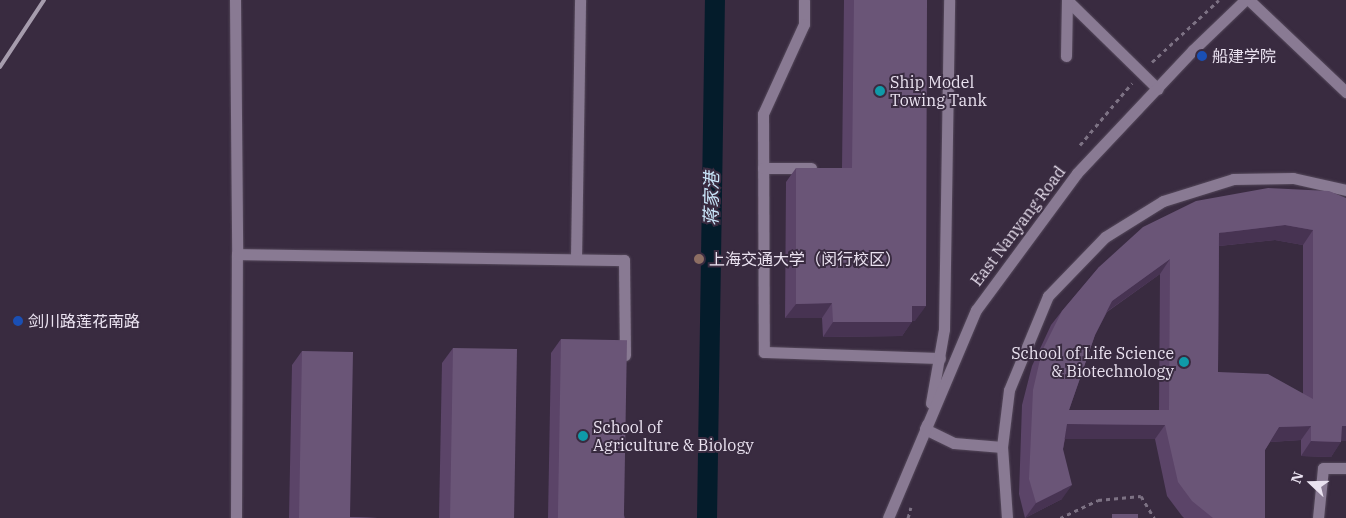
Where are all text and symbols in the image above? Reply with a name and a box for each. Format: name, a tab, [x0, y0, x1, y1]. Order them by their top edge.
place label: 船建学院	[1212, 46, 1276, 66]
marker: 船建学院	[1196, 50, 1208, 62]
place label: Ship Model Towing Tank	[890, 72, 987, 110]
marker: Ship Model Towing Tank	[874, 85, 886, 97]
street label: East Nanyang Road	[967, 162, 1069, 290]
water label: 蒋家港	[701, 172, 723, 226]
place label: 上海交通大学（闵行校区）	[709, 249, 901, 269]
marker: 上海交通大学（闵行校区）	[693, 253, 705, 265]
place label: 剑川路莲花南路	[28, 311, 140, 331]
marker: 剑川路莲花南路	[12, 315, 24, 327]
place label: School of Life Science & Biotechnology	[1011, 343, 1174, 381]
marker: School of Life Science & Biotechnology	[1178, 356, 1190, 368]
place label: School of Agriculture & Biology	[593, 417, 754, 455]
marker: School of Agriculture & Biology	[577, 430, 589, 442]
north arrow	[1286, 458, 1336, 508]
text: N	[1287, 469, 1307, 486]

